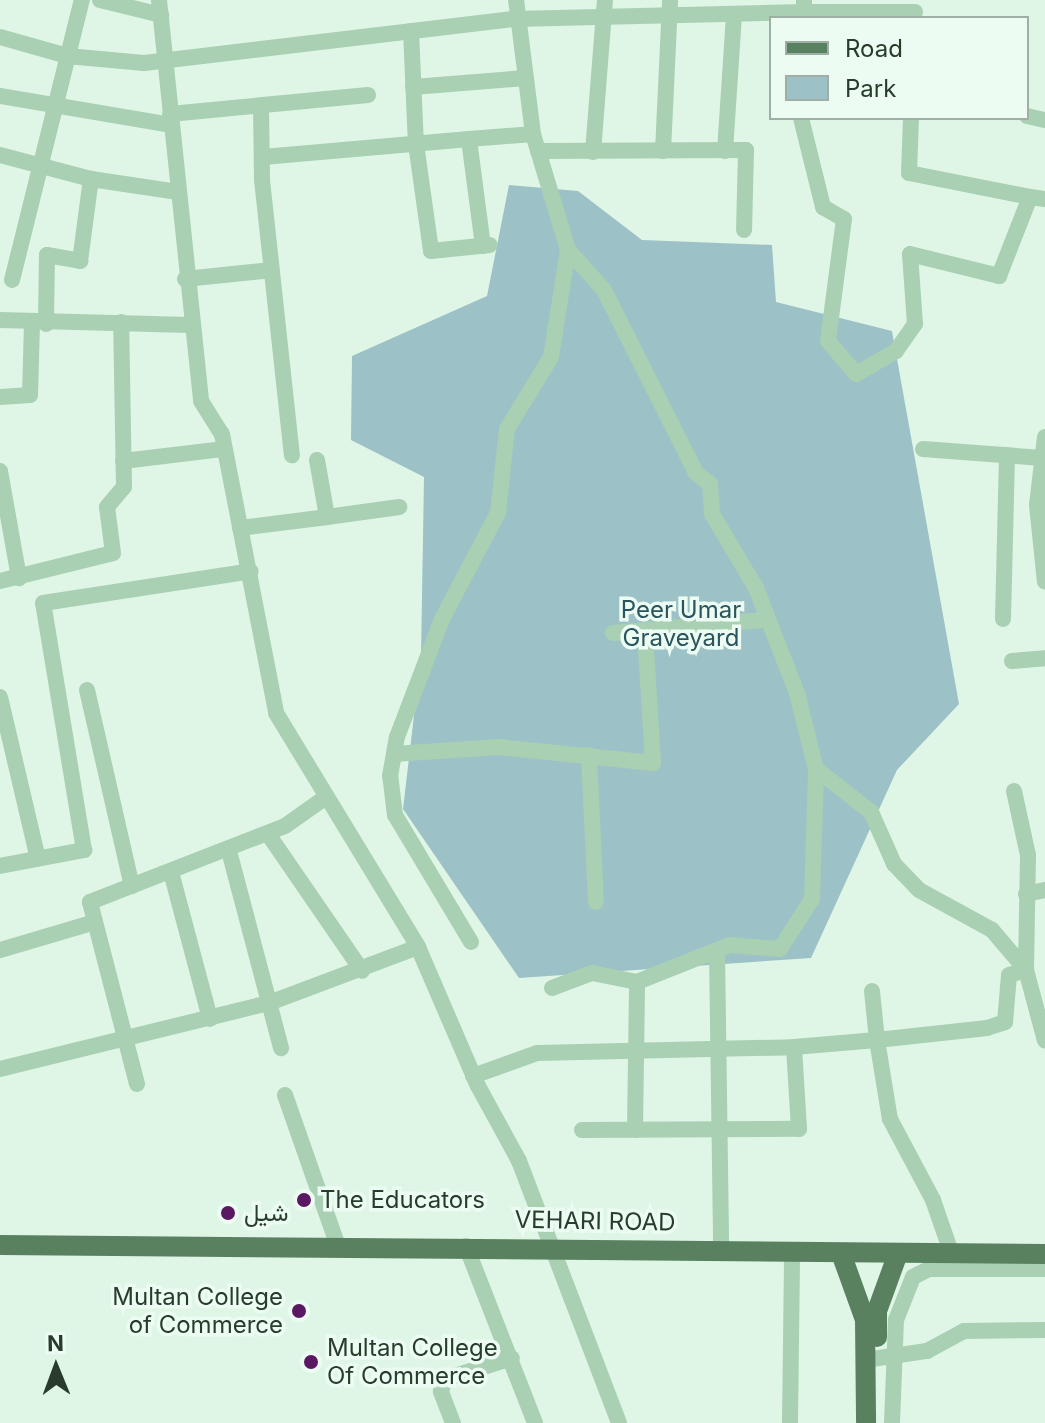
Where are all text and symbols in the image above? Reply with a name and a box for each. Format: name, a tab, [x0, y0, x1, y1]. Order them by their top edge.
legend	[769, 16, 1029, 120]
text: Road	[845, 34, 903, 63]
text: Park	[845, 74, 896, 103]
park label: Peer Umar Graveyard	[621, 596, 741, 652]
place label: The Educators	[320, 1186, 485, 1214]
marker: The Educators	[295, 1191, 313, 1209]
place label: شیل	[244, 1199, 289, 1227]
marker: شیل	[219, 1204, 237, 1222]
street label: VEHARI ROAD	[514, 1205, 676, 1237]
place label: Multan College of Commerce	[112, 1283, 283, 1339]
marker: Multan College of Commerce	[290, 1302, 308, 1320]
north arrow	[16, 1327, 96, 1407]
text: N	[47, 1330, 64, 1356]
place label: Multan College Of Commerce	[327, 1334, 498, 1390]
marker: Multan College Of Commerce	[302, 1353, 320, 1371]

